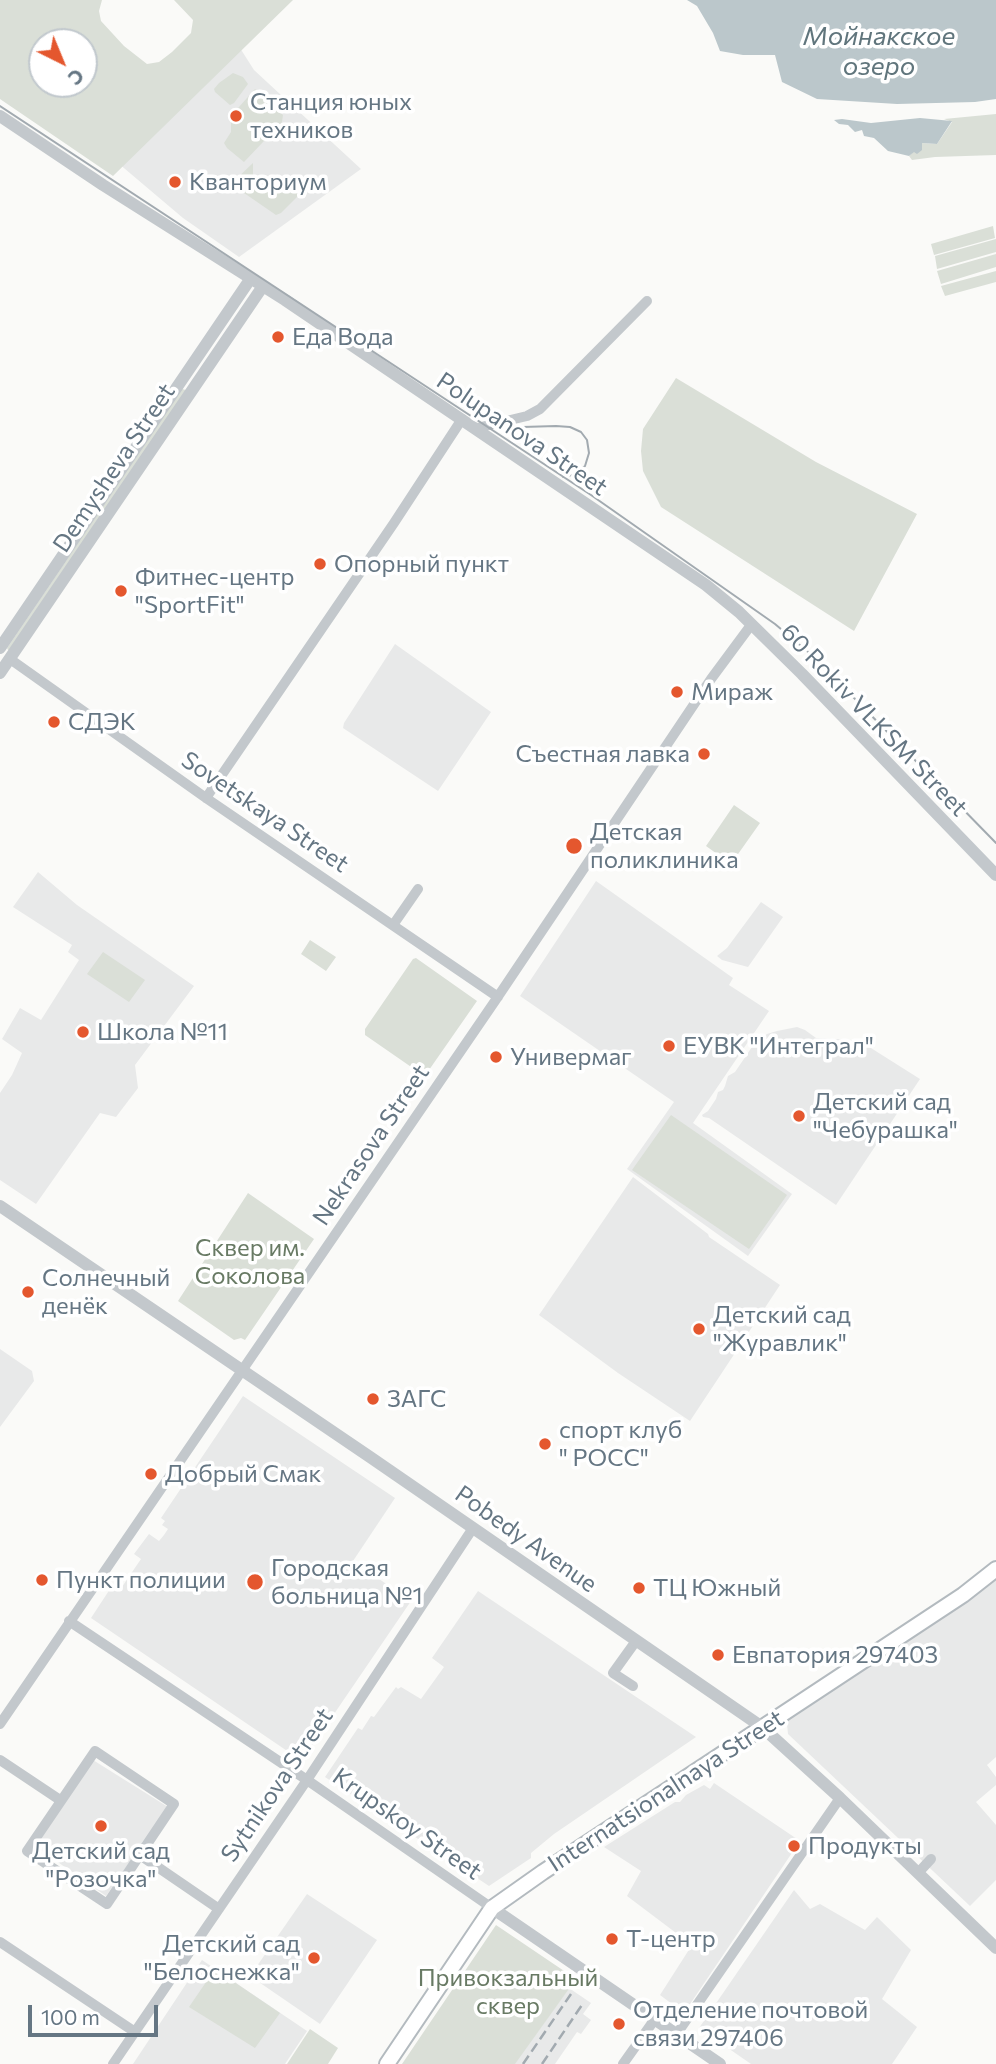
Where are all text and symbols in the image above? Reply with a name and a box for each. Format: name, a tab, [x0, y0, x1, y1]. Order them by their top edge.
water label: Мойнакское озеро	[803, 20, 955, 82]
north arrow	[28, 28, 98, 98]
text: С	[64, 64, 89, 90]
place label: Станция юных техников	[250, 88, 412, 144]
marker: Станция юных техников	[228, 108, 244, 124]
place label: Кванториум	[189, 168, 327, 196]
marker: Кванториум	[167, 174, 183, 190]
place label: Еда Вода	[292, 323, 394, 351]
marker: Еда Вода	[270, 329, 286, 345]
street label: Polupanova Street	[431, 366, 613, 502]
street label: Demysheva Street	[47, 378, 181, 558]
place label: Опорный пункт	[334, 550, 509, 578]
marker: Опорный пункт	[312, 556, 328, 572]
place label: Фитнес-центр "SportFit"	[135, 563, 294, 619]
marker: Фитнес-центр "SportFit"	[113, 583, 129, 599]
street label: 60 Rokiv VLKSM Street	[775, 618, 973, 822]
place label: Мираж	[691, 678, 773, 706]
marker: Мираж	[669, 684, 685, 700]
place label: СДЭК	[68, 708, 136, 736]
marker: СДЭК	[46, 714, 62, 730]
place label: Съестная лавка	[516, 740, 690, 768]
street label: Sovetskaya Street	[176, 745, 354, 879]
marker: Съестная лавка	[696, 746, 712, 762]
place label: Детская поликлиника	[590, 818, 739, 874]
marker: Детская поликлиника	[564, 836, 584, 856]
place label: Школа №11	[97, 1018, 228, 1046]
marker: Школа №11	[75, 1024, 91, 1040]
place label: ЕУВК "Интеграл"	[683, 1032, 874, 1060]
marker: ЕУВК "Интеграл"	[661, 1038, 677, 1054]
place label: Универмаг	[510, 1043, 632, 1071]
marker: Универмаг	[488, 1049, 504, 1065]
street label: Nekrasova Street	[307, 1059, 435, 1231]
place label: Детский сад "Чебурашка"	[813, 1088, 958, 1144]
marker: Детский сад "Чебурашка"	[791, 1108, 807, 1124]
park label: Сквер им. Соколова	[195, 1234, 305, 1290]
place label: Солнечный денёк	[42, 1264, 170, 1320]
marker: Солнечный денёк	[20, 1284, 36, 1300]
place label: Детский сад "Журавлик"	[713, 1301, 851, 1357]
marker: Детский сад "Журавлик"	[691, 1321, 707, 1337]
place label: ЗАГС	[387, 1385, 446, 1413]
marker: ЗАГС	[365, 1391, 381, 1407]
place label: спорт клуб " РОСС"	[559, 1416, 682, 1472]
marker: спорт клуб " РОСС"	[537, 1436, 553, 1452]
place label: Добрый Смак	[165, 1460, 321, 1488]
marker: Добрый Смак	[143, 1466, 159, 1482]
street label: Pobedy Avenue	[449, 1479, 603, 1599]
place label: Городская больница №1	[271, 1554, 423, 1610]
place label: Пункт полиции	[56, 1566, 226, 1594]
marker: Пункт полиции	[34, 1572, 50, 1588]
marker: Городская больница №1	[245, 1572, 265, 1592]
place label: ТЦ Южный	[653, 1574, 781, 1602]
marker: ТЦ Южный	[631, 1580, 647, 1596]
place label: Евпатория 297403	[732, 1641, 938, 1669]
marker: Евпатория 297403	[710, 1647, 726, 1663]
street label: Sytnikova Street	[215, 1703, 339, 1867]
street label: Internatsionalnaya Street	[543, 1704, 789, 1878]
street label: Krupskoy Street	[327, 1762, 487, 1886]
marker: Детский сад "Розочка"	[93, 1818, 109, 1834]
place label: Продукты	[808, 1832, 922, 1860]
place label: Детский сад "Розочка"	[32, 1837, 170, 1893]
marker: Продукты	[786, 1838, 802, 1854]
place label: Т-центр	[626, 1925, 716, 1953]
place label: Детский сад "Белоснежка"	[144, 1930, 300, 1986]
marker: Т-центр	[604, 1931, 620, 1947]
marker: Детский сад "Белоснежка"	[306, 1950, 322, 1966]
park label: Привокзальный сквер	[418, 1964, 598, 2020]
scale bar	[32, 1990, 161, 2034]
place label: Отделение почтовой связи 297406	[633, 1996, 868, 2052]
text: 100 m	[41, 2004, 100, 2029]
marker: Отделение почтовой связи 297406	[611, 2016, 627, 2032]

